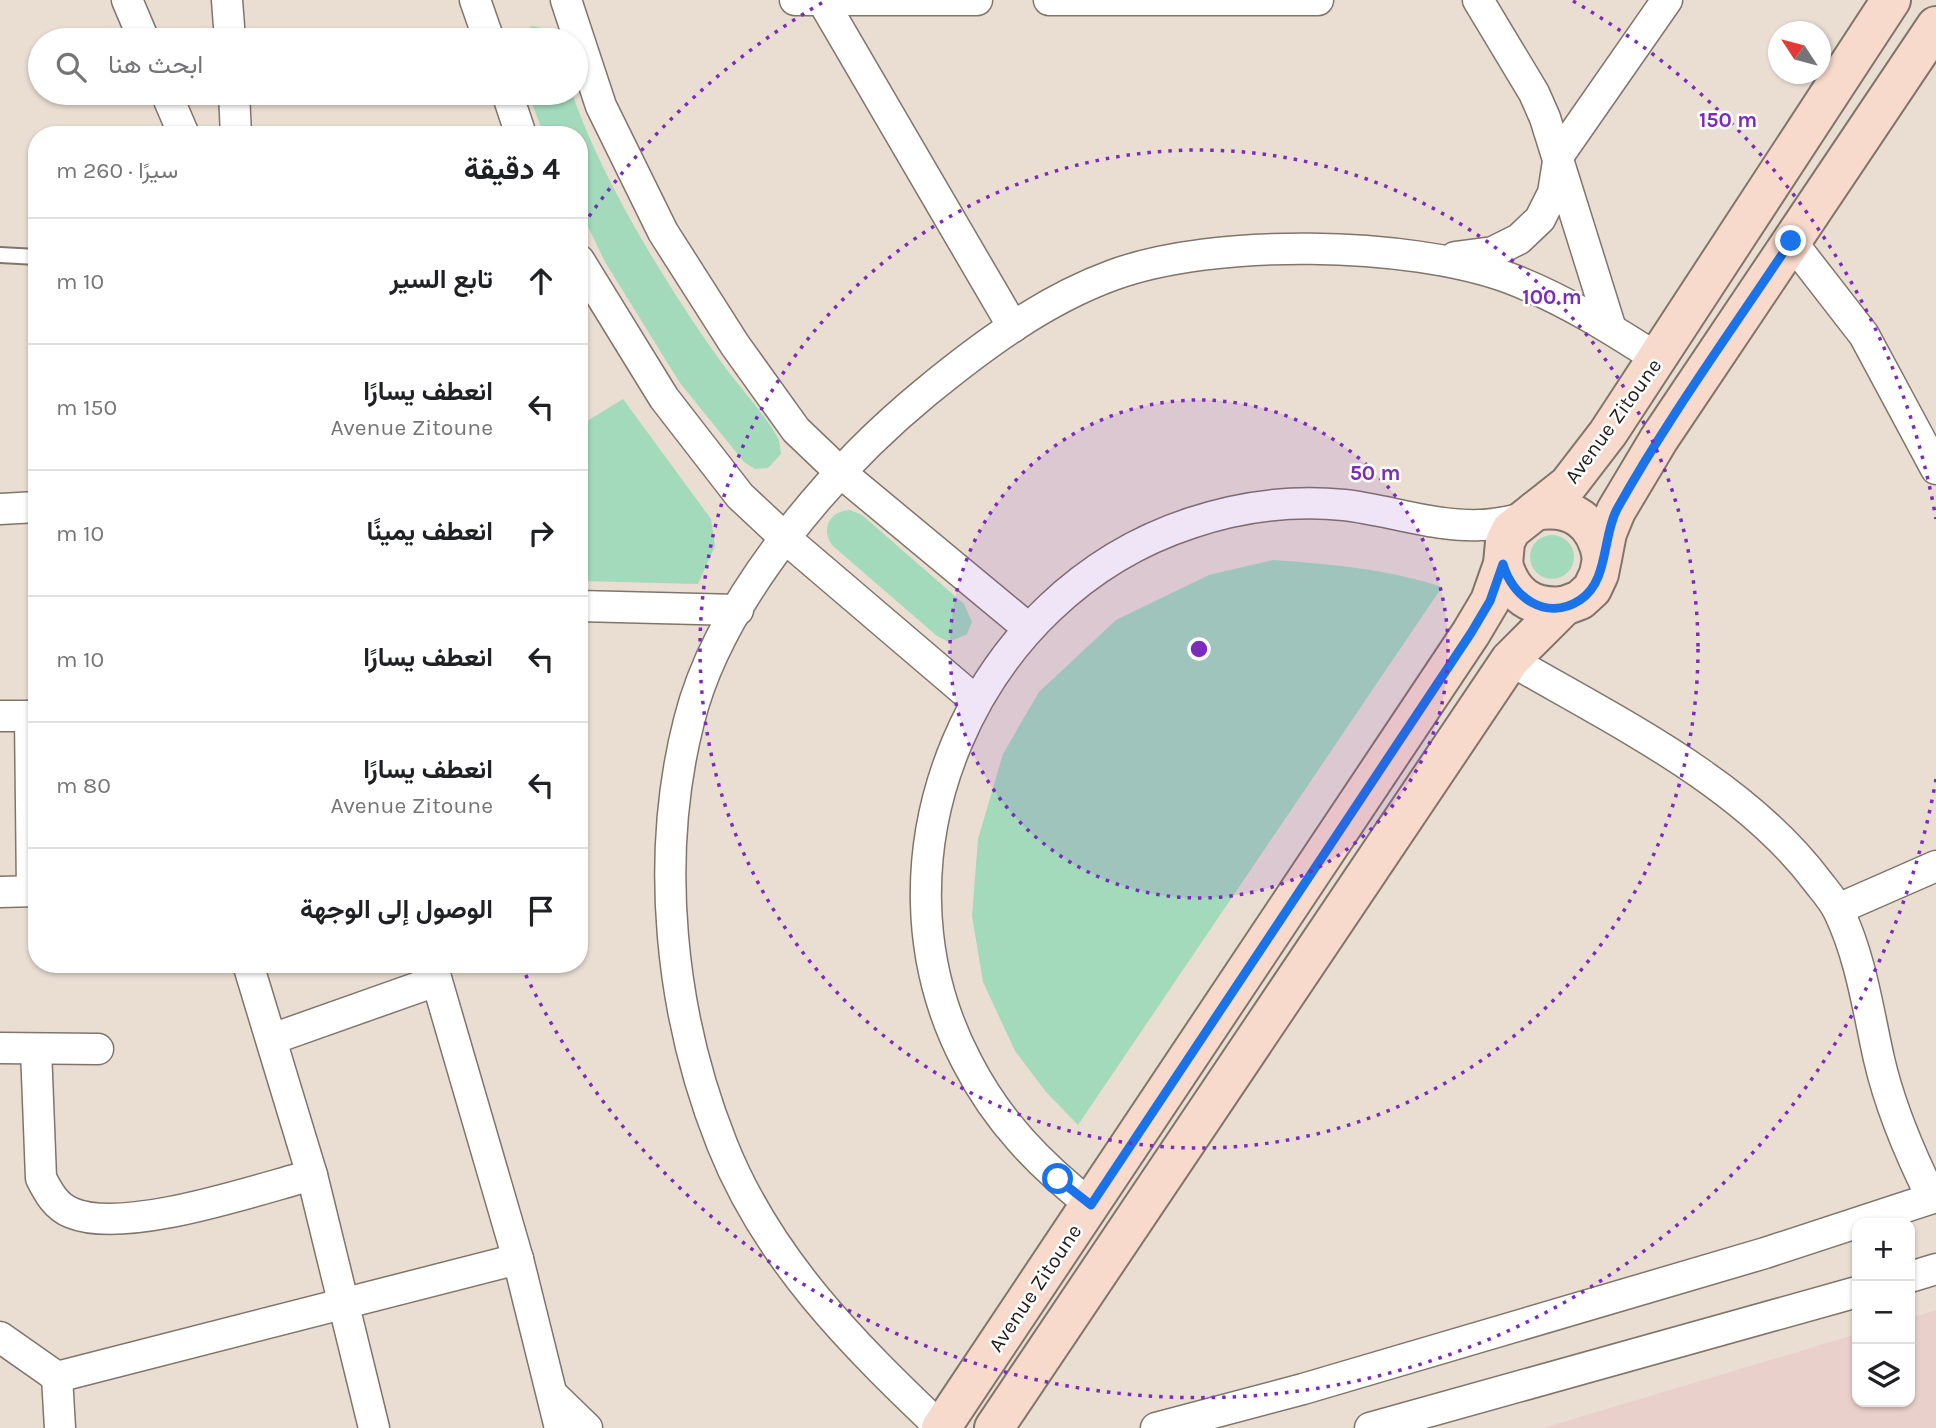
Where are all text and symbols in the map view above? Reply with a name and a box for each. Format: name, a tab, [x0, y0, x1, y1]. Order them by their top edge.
north arrow	[1768, 21, 1831, 84]
search box	[28, 28, 588, 105]
icon: search	[52, 48, 90, 86]
text: ابحث هنا	[108, 49, 203, 80]
text: 150 m	[1699, 108, 1757, 132]
text: 4 دقيقة	[464, 151, 560, 187]
text: سيرًا · 260 m	[56, 157, 178, 184]
route end	[1775, 225, 1806, 256]
icon: ahead	[522, 262, 560, 300]
text: تابع السير	[389, 264, 493, 295]
text: 10 m	[56, 268, 104, 295]
text: 100 m	[1522, 285, 1582, 309]
street label: Avenue Zitoune	[1560, 354, 1666, 488]
text: انعطف يسارًا	[363, 376, 493, 407]
icon: left	[522, 388, 560, 426]
text: 150 m	[56, 394, 117, 421]
text: Avenue Zitoune	[331, 414, 493, 441]
text: 50 m	[1350, 461, 1400, 485]
icon: right	[522, 514, 560, 552]
text: انعطف يمينًا	[367, 516, 493, 547]
text: 10 m	[56, 520, 104, 547]
centre of rings	[1187, 637, 1211, 661]
icon: left	[522, 640, 560, 678]
text: انعطف يسارًا	[363, 642, 493, 673]
text: 10 m	[56, 646, 104, 673]
text: انعطف يسارًا	[363, 754, 493, 785]
icon: left	[522, 766, 560, 804]
text: 80 m	[56, 772, 111, 799]
text: Avenue Zitoune	[331, 792, 493, 819]
icon: arrive	[522, 892, 560, 930]
text: الوصول إلى الوجهة	[300, 894, 493, 925]
route start	[1042, 1163, 1073, 1194]
map controls	[1852, 1218, 1915, 1407]
button: +	[1852, 1218, 1915, 1281]
street label: Avenue Zitoune	[984, 1220, 1086, 1356]
button: −	[1852, 1281, 1915, 1344]
button: layers	[1852, 1344, 1915, 1407]

